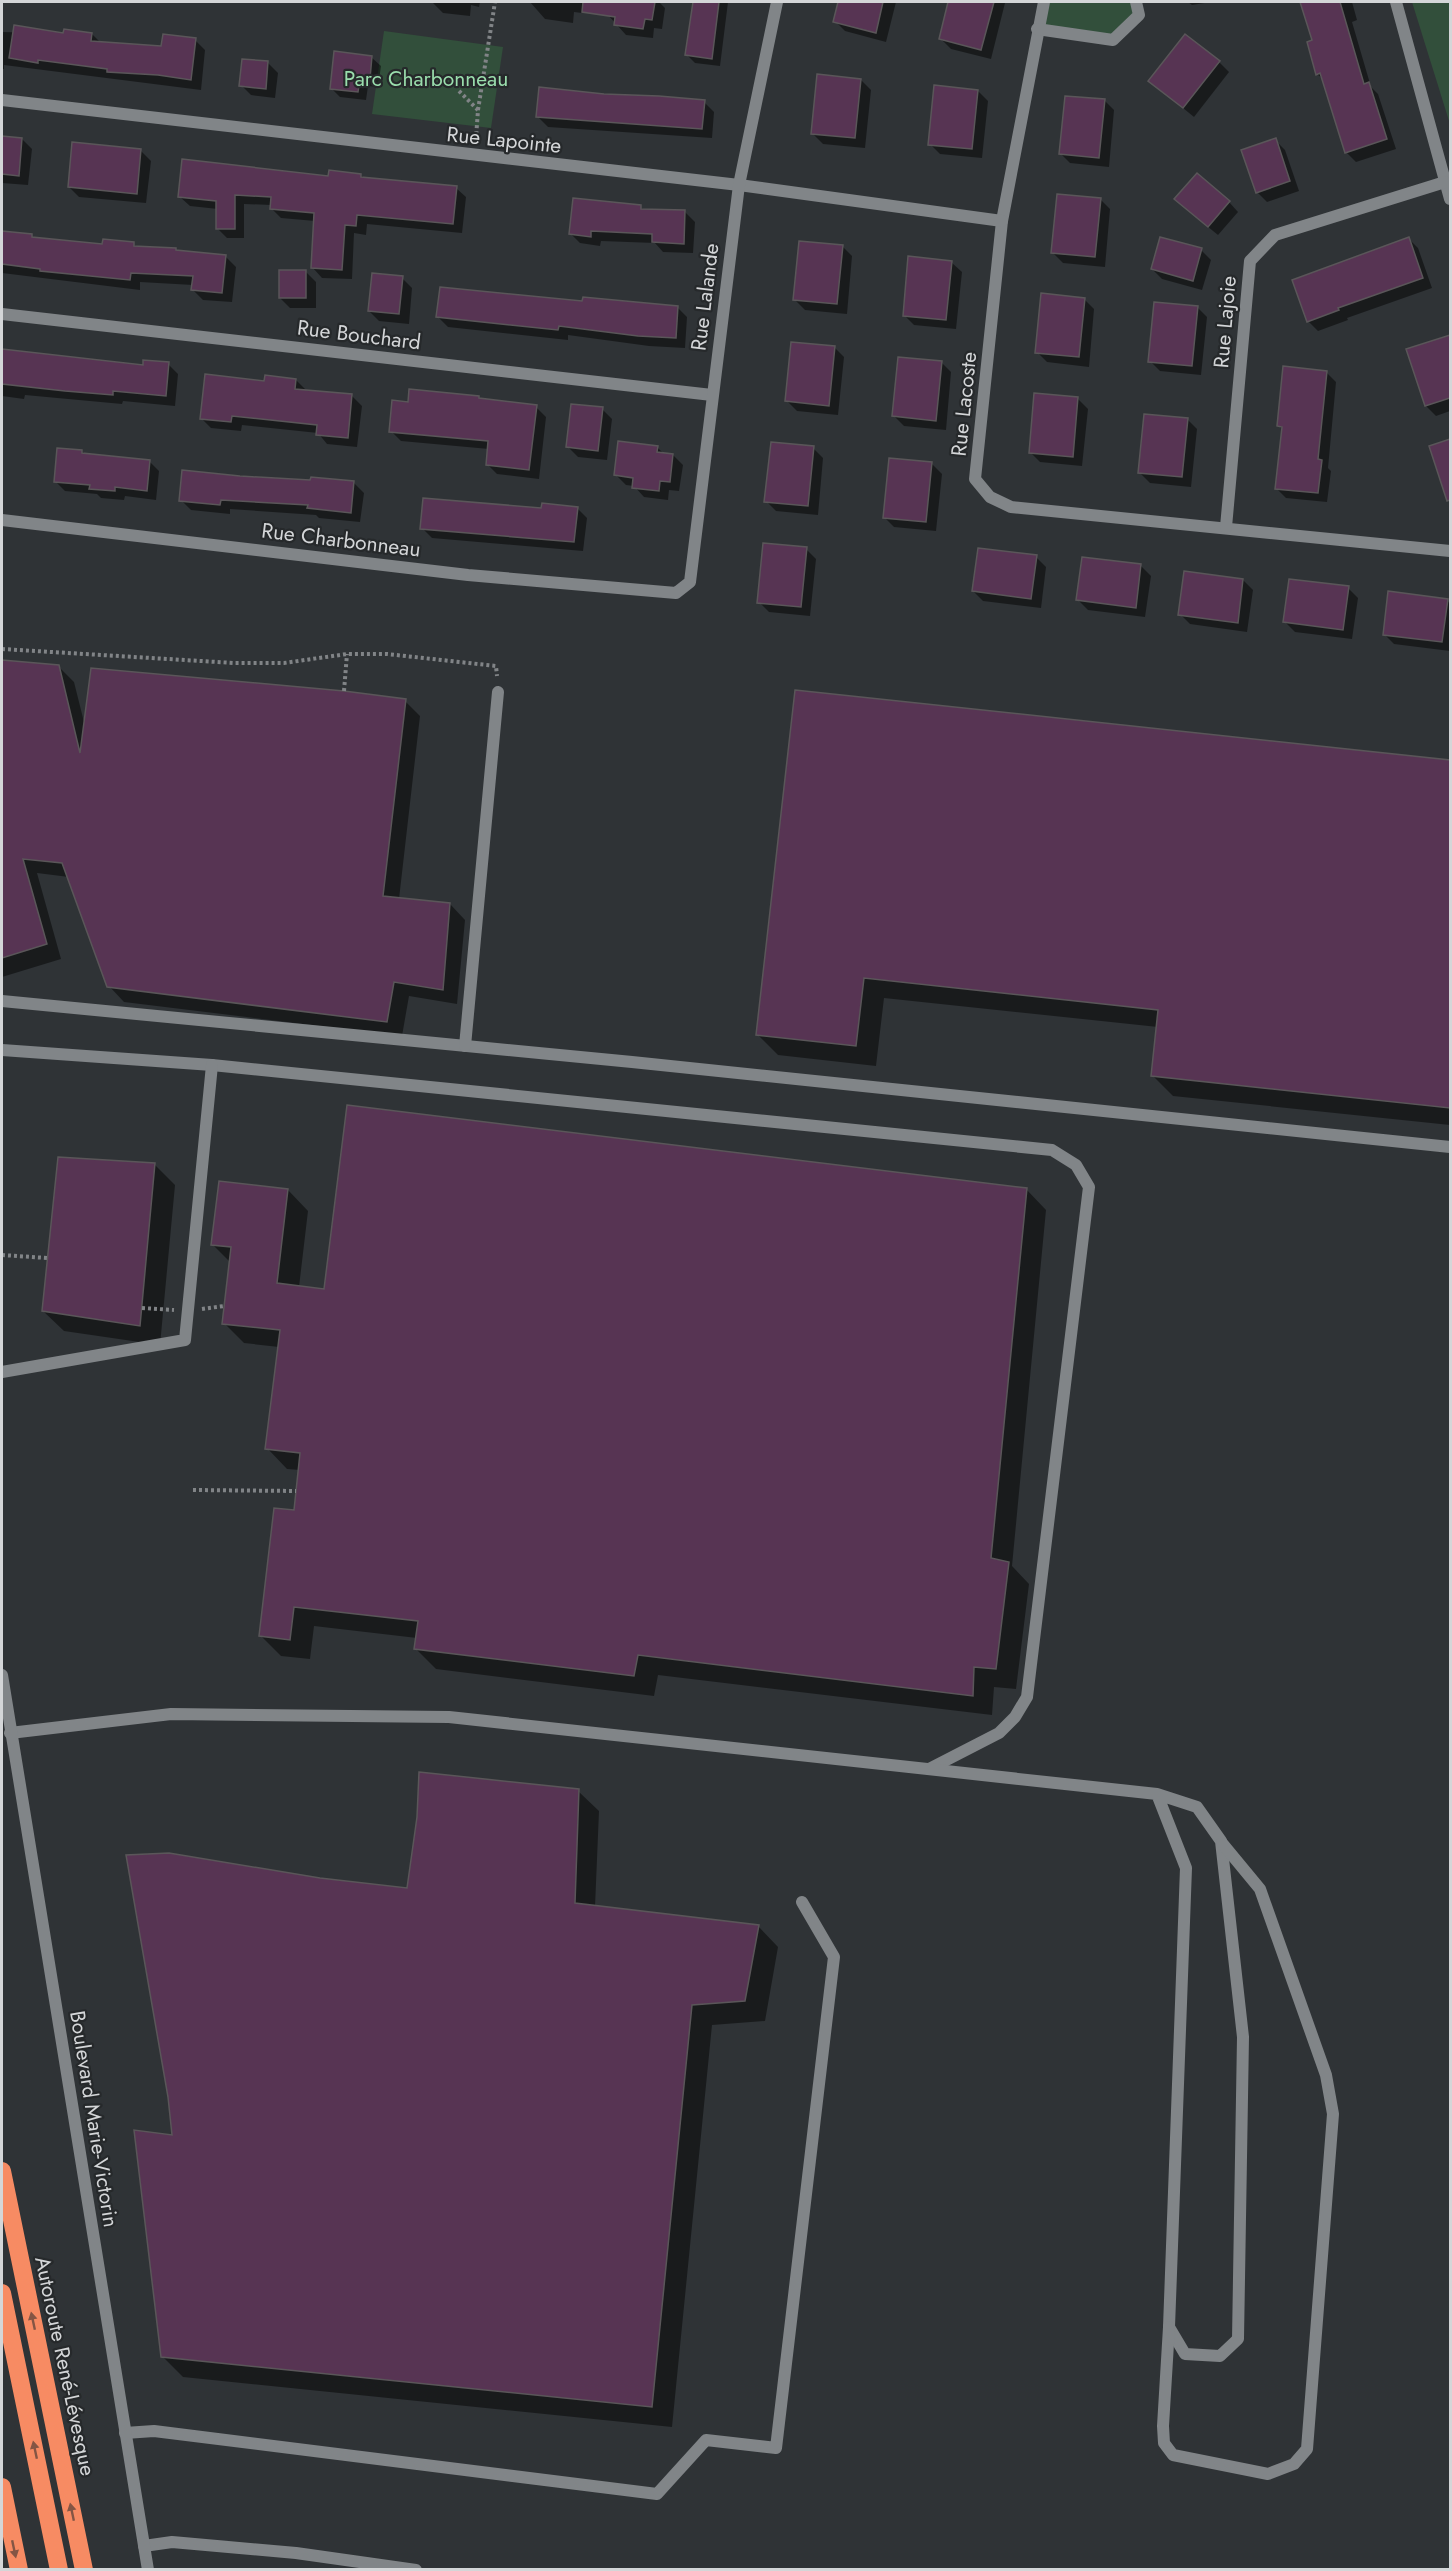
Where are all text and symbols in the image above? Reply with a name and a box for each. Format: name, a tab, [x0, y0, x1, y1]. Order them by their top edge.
park label: Parc Charbonneau	[344, 64, 508, 94]
street label: Rue Lapointe	[445, 119, 563, 161]
street label: Rue Lalande	[684, 241, 727, 353]
street label: Rue Lajoie	[1206, 274, 1244, 369]
street label: Rue Bouchard	[295, 313, 423, 357]
street label: Rue Lacoste	[944, 350, 984, 458]
street label: Rue Charbonneau	[260, 515, 422, 565]
street label: Boulevard Marie-Victorin	[62, 2009, 126, 2229]
street label: Autoroute René-Lévesque	[27, 2254, 103, 2479]
one-way arrow	[27, 2312, 37, 2331]
one-way arrow	[29, 2441, 39, 2460]
one-way arrow	[67, 2503, 77, 2522]
one-way arrow	[10, 2539, 19, 2558]

